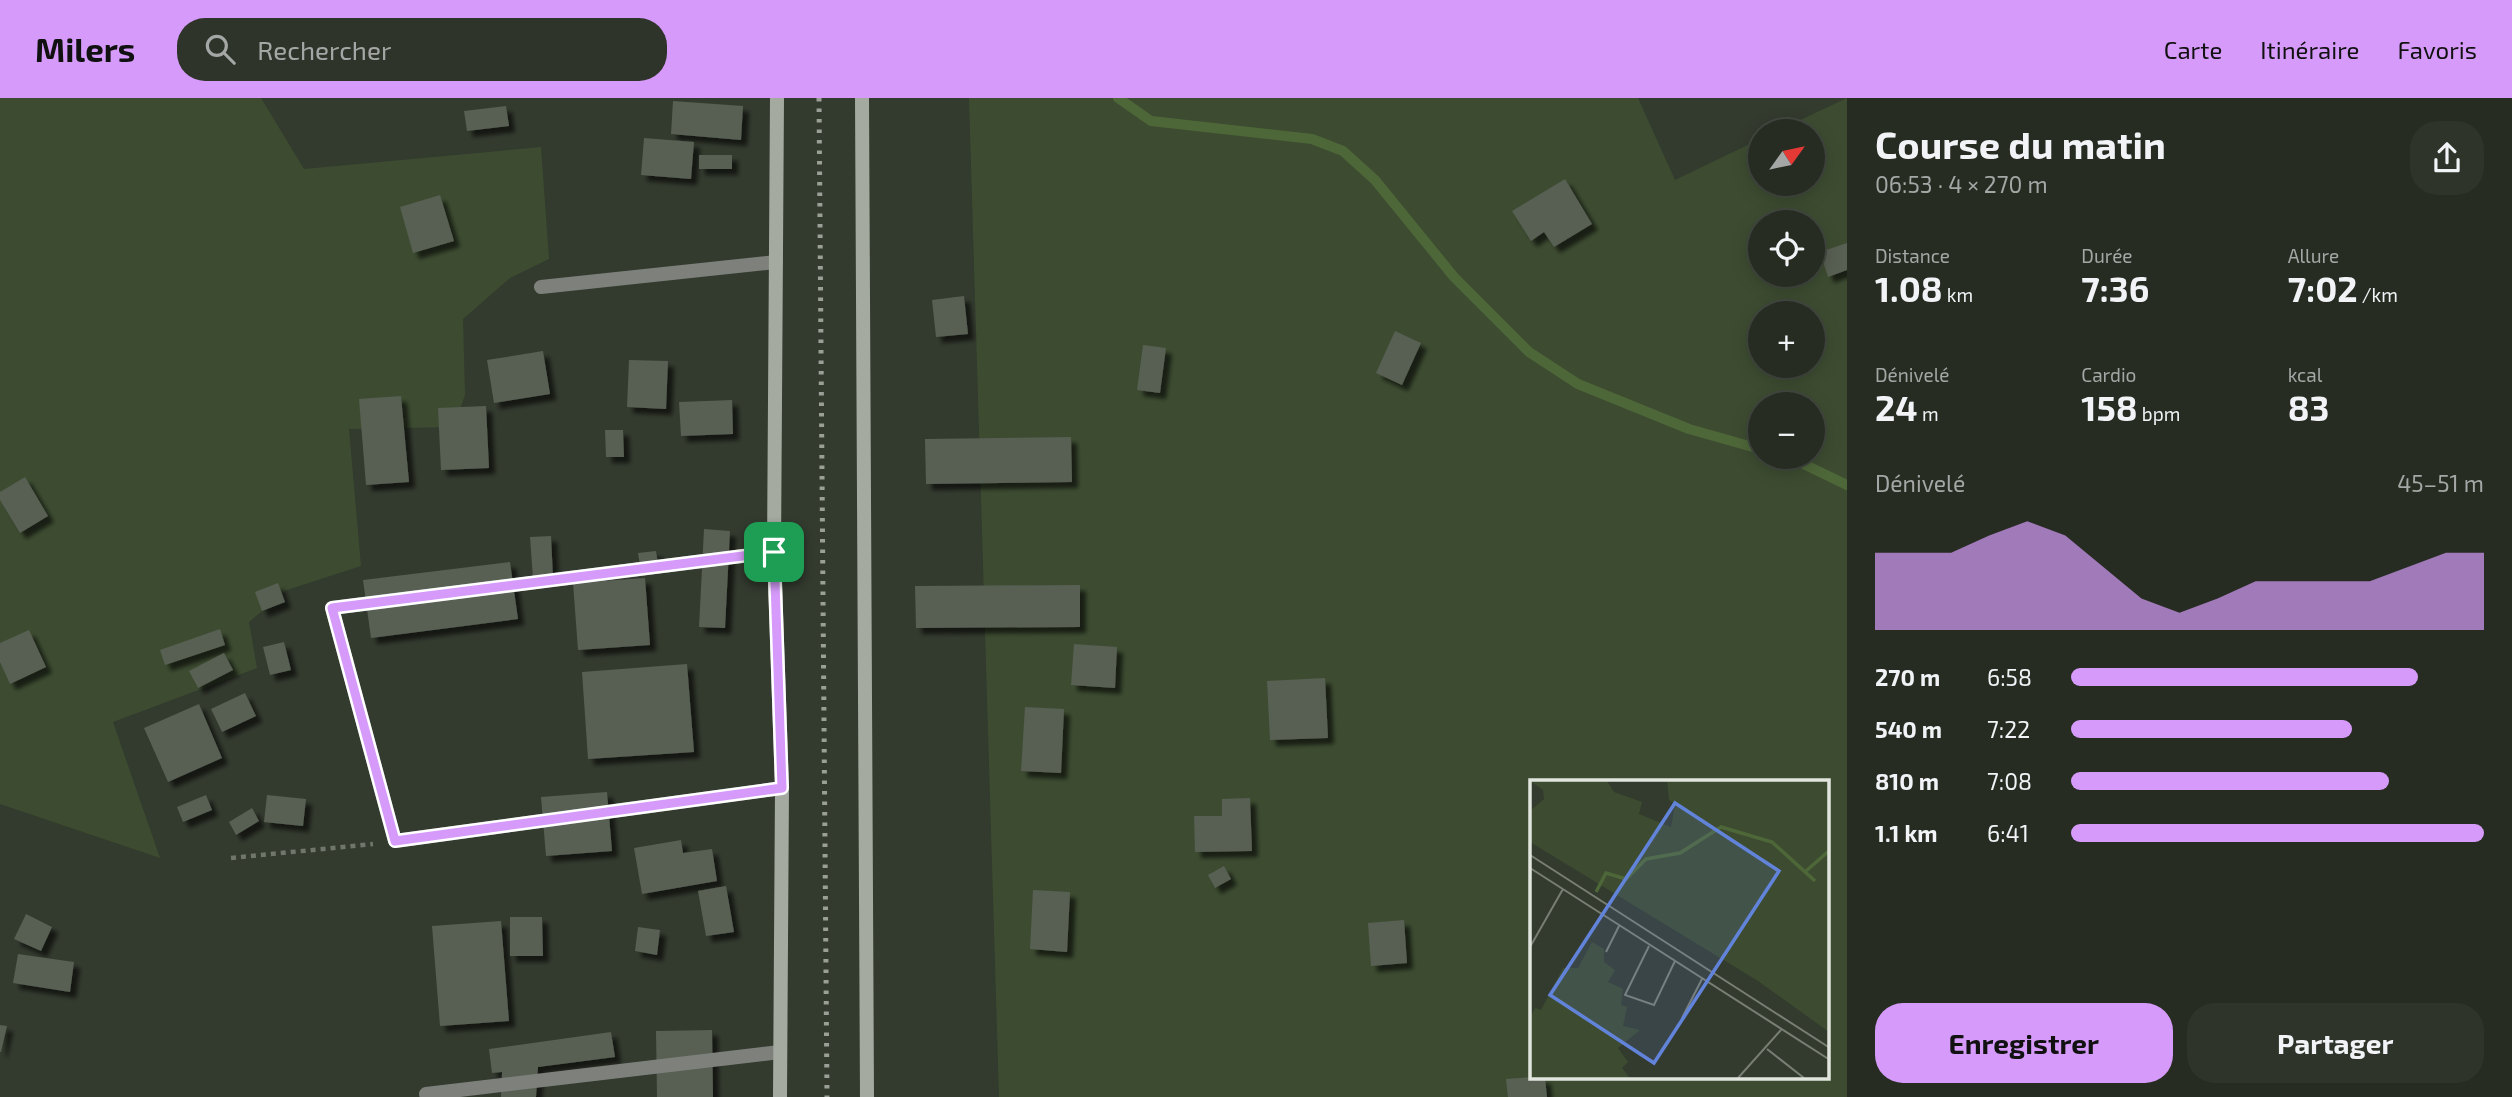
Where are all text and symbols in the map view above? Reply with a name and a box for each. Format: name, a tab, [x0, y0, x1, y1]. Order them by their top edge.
search box	[177, 18, 667, 81]
text: Milers	[35, 29, 135, 69]
icon: search	[201, 30, 239, 68]
text: Rechercher	[257, 34, 391, 65]
text: Carte	[2164, 35, 2222, 64]
text: Itinéraire	[2260, 35, 2359, 64]
text: Favoris	[2397, 35, 2477, 64]
north arrow	[1748, 119, 1825, 196]
map controls	[1748, 119, 1825, 469]
text: Course du matin	[1875, 121, 2166, 167]
button: share	[2410, 121, 2484, 195]
text: 06:53 · 4 × 270 m	[1875, 170, 2048, 198]
button: locate	[1748, 210, 1825, 287]
text: Distance	[1875, 244, 1950, 267]
text: Durée	[2081, 244, 2133, 267]
text: Allure	[2288, 244, 2339, 267]
text: 1.08	[1875, 267, 1943, 309]
text: 7:36	[2081, 267, 2149, 309]
text: 7:02	[2288, 267, 2358, 309]
text: km	[1943, 283, 1973, 306]
text: /km	[2358, 283, 2398, 306]
button: +	[1748, 301, 1825, 378]
text: Dénivelé	[1875, 363, 1950, 386]
text: Cardio	[2081, 363, 2136, 386]
text: kcal	[2288, 363, 2322, 386]
text: 24	[1875, 386, 1918, 428]
text: 158	[2081, 386, 2138, 428]
text: 83	[2288, 386, 2329, 428]
button: −	[1748, 392, 1825, 469]
text: m	[1918, 402, 1939, 425]
text: bpm	[2138, 402, 2180, 425]
text: Dénivelé	[1875, 469, 1965, 497]
text: 45–51 m	[2397, 469, 2484, 497]
pin	[744, 522, 804, 582]
icon: arrive	[755, 533, 793, 571]
text: 270 m	[1875, 663, 1940, 691]
text: 6:58	[1987, 663, 2032, 691]
text: 540 m	[1875, 715, 1942, 743]
text: 7:22	[1987, 715, 2030, 743]
text: 810 m	[1875, 767, 1939, 795]
text: 7:08	[1987, 767, 2032, 795]
inset map	[1530, 780, 1829, 1080]
text: 1.1 km	[1875, 819, 1938, 847]
text: 6:41	[1987, 819, 2029, 847]
button: Enregistrer	[1875, 1003, 2173, 1083]
button: Partager	[2187, 1003, 2484, 1083]

